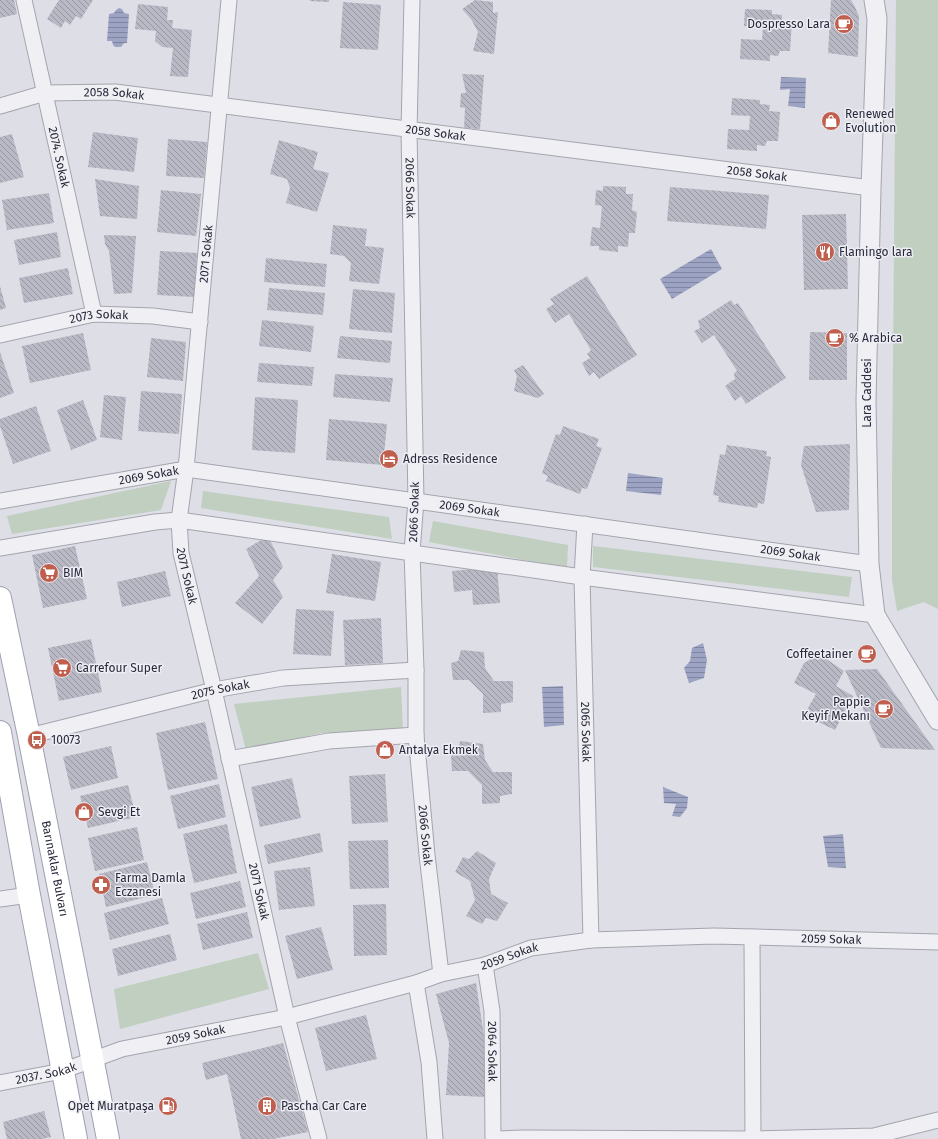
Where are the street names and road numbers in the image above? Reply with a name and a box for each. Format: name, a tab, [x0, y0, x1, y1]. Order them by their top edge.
street label: 2058 Sokak	[84, 85, 146, 103]
street label: 2058 Sokak	[405, 122, 467, 144]
street label: 2074. Sokak	[45, 125, 73, 190]
street label: 2066 Sokak	[403, 157, 418, 219]
street label: 2058 Sokak	[726, 163, 789, 184]
street label: 2071 Sokak	[196, 224, 216, 284]
street label: 2073 Sokak	[68, 307, 129, 326]
street label: Lara Caddesi	[860, 358, 874, 428]
street label: 2069 Sokak	[118, 463, 181, 487]
street label: 2066 Sokak	[406, 481, 422, 543]
street label: 2069 Sokak	[439, 497, 501, 520]
street label: 2069 Sokak	[759, 542, 822, 564]
street label: 2071 Sokak	[174, 547, 200, 607]
street label: 2075 Sokak	[190, 677, 251, 702]
street label: 2065 Sokak	[578, 701, 594, 763]
street label: 2066 Sokak	[415, 804, 435, 867]
street label: Barınaklar Bulvarı	[39, 819, 71, 918]
street label: 2071 Sokak	[246, 862, 272, 922]
street label: 2059 Sokak	[801, 931, 862, 947]
street label: 2059 Sokak	[480, 940, 540, 973]
street label: 2064 Sokak	[485, 1021, 500, 1083]
street label: 2059 Sokak	[165, 1022, 227, 1047]
street label: 2037. Sokak	[14, 1059, 79, 1087]

